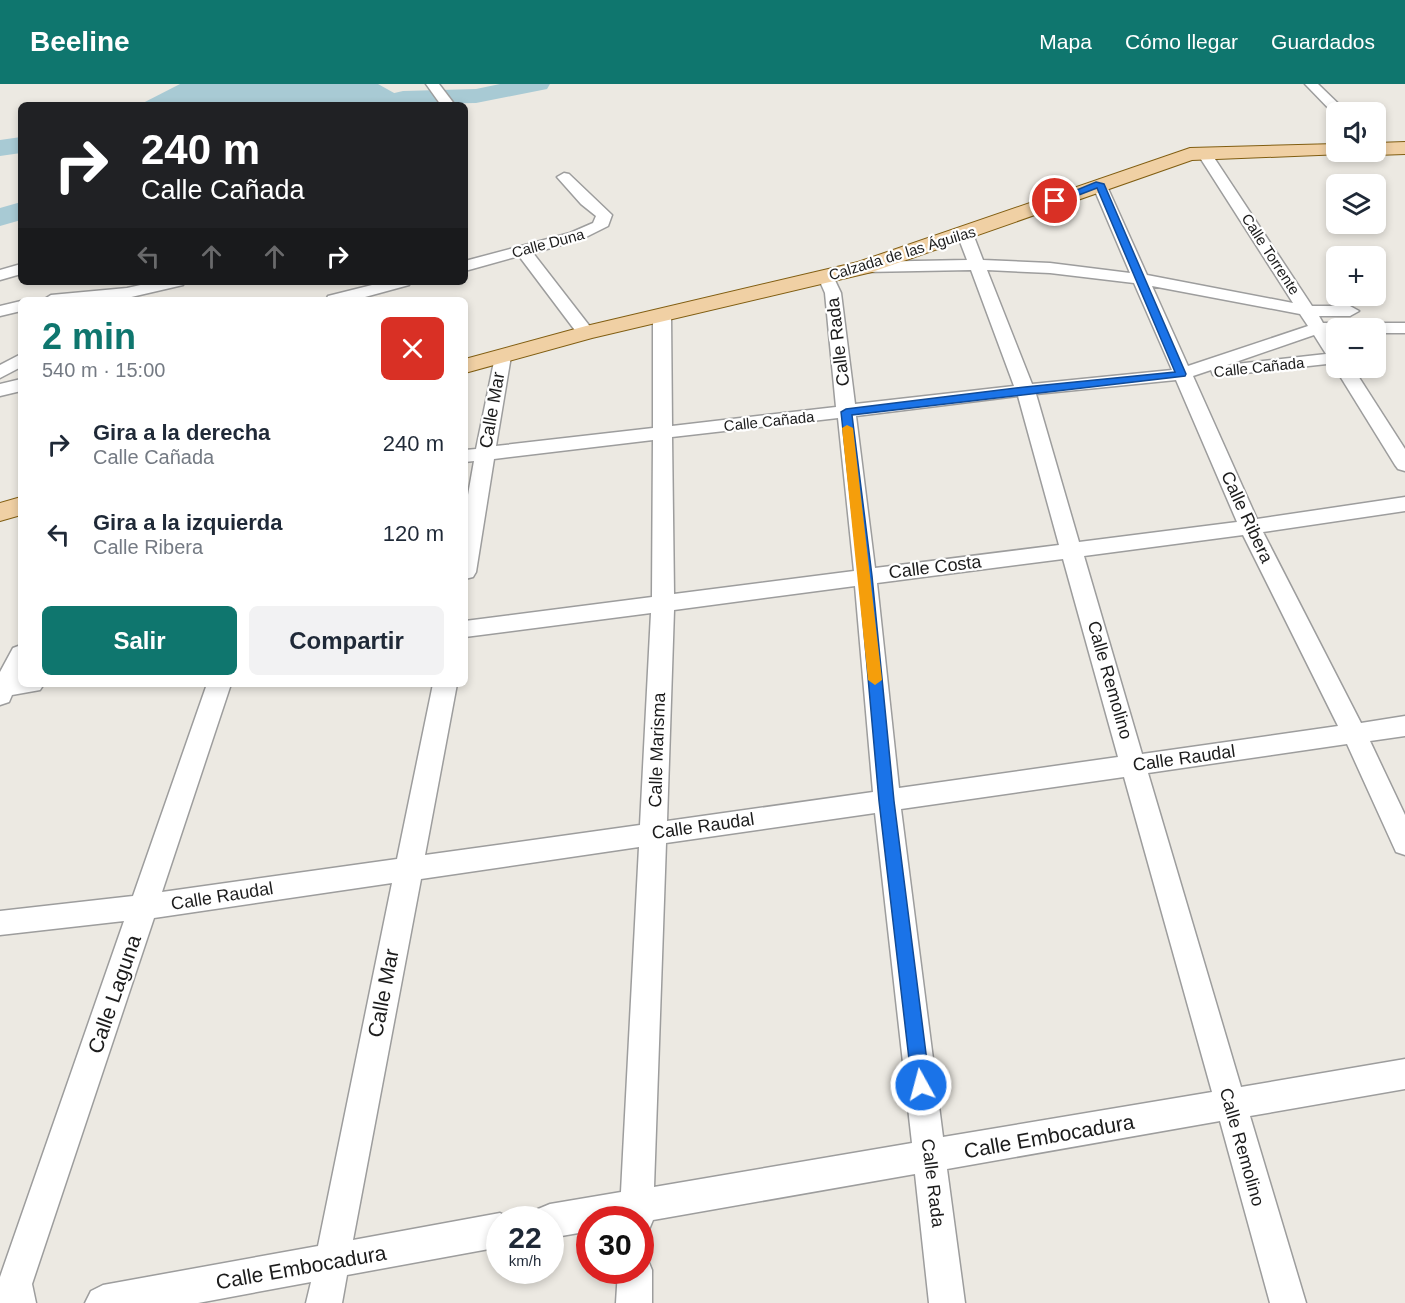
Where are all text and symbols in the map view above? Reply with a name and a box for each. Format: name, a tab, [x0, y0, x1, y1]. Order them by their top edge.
text: Beeline	[30, 26, 130, 57]
text: Mapa	[1039, 30, 1092, 53]
text: Cómo llegar	[1125, 30, 1238, 53]
text: Guardados	[1271, 30, 1375, 53]
map controls	[1326, 102, 1386, 378]
button: sound	[1326, 102, 1386, 162]
icon: right	[42, 126, 120, 204]
text: 240 m	[141, 126, 260, 173]
button: layers	[1326, 174, 1386, 234]
text: Calle Cañada	[141, 175, 305, 205]
pin	[1029, 175, 1080, 226]
icon: arrive	[1038, 184, 1071, 217]
street label: Calle Torrente	[1239, 210, 1303, 298]
street label: Calzada de las Águilas	[827, 223, 977, 283]
street label: Calle Duna	[510, 225, 587, 261]
icon: left	[132, 240, 165, 273]
icon: ahead	[195, 240, 228, 273]
icon: ahead	[258, 240, 291, 273]
icon: right	[321, 240, 354, 273]
button: +	[1326, 246, 1386, 306]
street label: Calle Rada	[823, 296, 853, 387]
text: 2 min	[42, 316, 136, 357]
button: close	[381, 317, 444, 380]
button: −	[1326, 318, 1386, 378]
street label: Calle Cañada	[1213, 354, 1306, 380]
text: 540 m · 15:00	[42, 359, 165, 381]
street label: Calle Mar	[475, 370, 509, 450]
street label: Calle Cañada	[723, 408, 816, 434]
text: Gira a la derecha	[93, 420, 270, 445]
icon: right	[42, 428, 75, 461]
text: 240 m	[383, 431, 444, 456]
text: Calle Cañada	[93, 446, 214, 468]
street label: Calle Ribera	[1217, 468, 1277, 567]
text: Gira a la izquierda	[93, 510, 283, 535]
icon: left	[42, 518, 75, 551]
text: 120 m	[383, 521, 444, 546]
text: Calle Ribera	[93, 536, 203, 558]
street label: Calle Costa	[888, 551, 983, 583]
button: Salir	[42, 606, 237, 675]
button: Compartir	[249, 606, 444, 675]
street label: Calle Remolino	[1084, 619, 1136, 741]
street label: Calle Marisma	[645, 691, 669, 808]
street label: Calle Raudal	[1132, 741, 1236, 775]
street label: Calle Raudal	[651, 809, 755, 843]
street label: Calle Raudal	[170, 878, 274, 914]
street label: Calle Laguna	[83, 931, 145, 1056]
street label: Calle Mar	[363, 947, 403, 1039]
position arrow	[889, 1053, 953, 1117]
street label: Calle Remolino	[1216, 1086, 1268, 1208]
street label: Calle Embocadura	[962, 1110, 1136, 1162]
street label: Calle Rada	[918, 1138, 948, 1229]
speed limit sign: 30	[576, 1206, 654, 1284]
text: 22	[508, 1221, 542, 1254]
street label: Calle Embocadura	[214, 1241, 388, 1293]
text: km/h	[509, 1252, 541, 1269]

